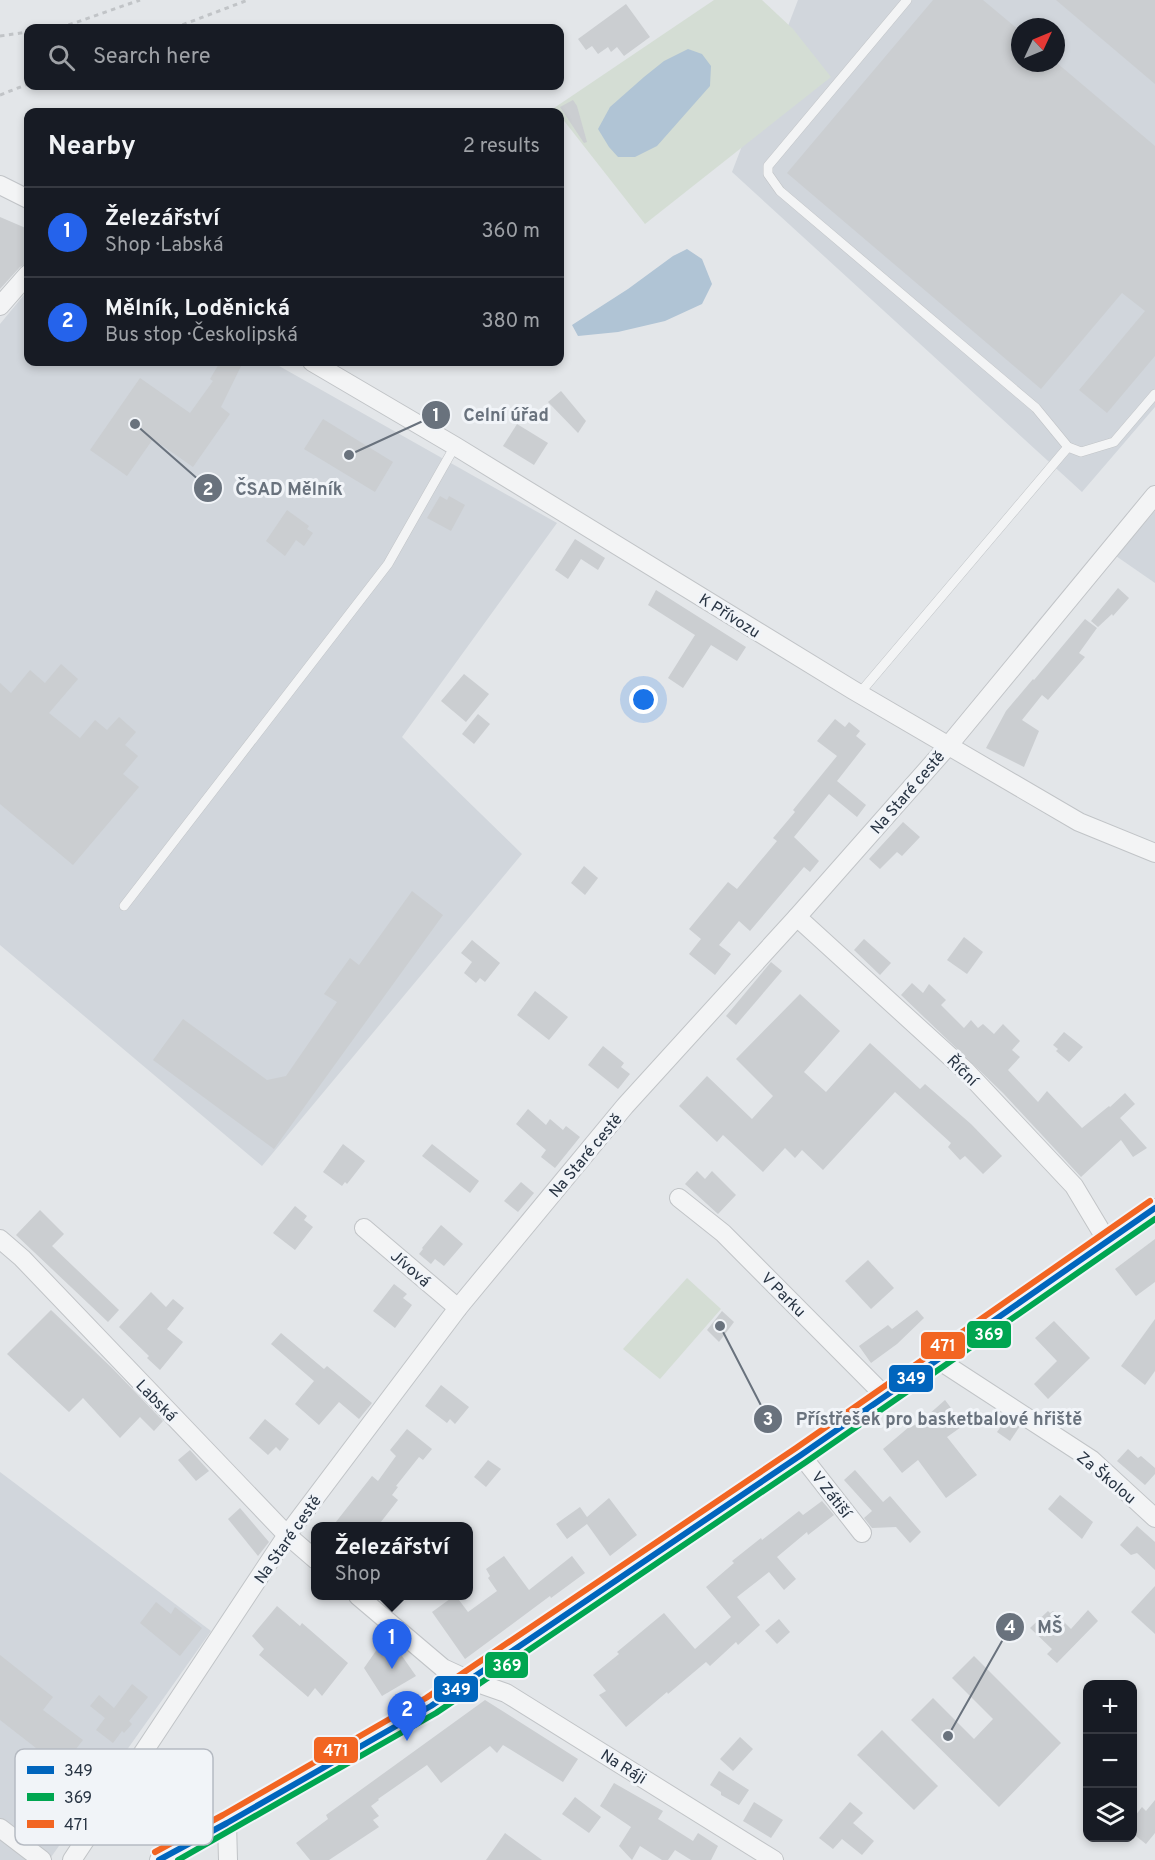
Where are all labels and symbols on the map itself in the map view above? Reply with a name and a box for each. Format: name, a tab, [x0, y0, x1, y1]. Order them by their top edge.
north arrow	[1011, 18, 1065, 72]
callout: Celní úřad	[421, 397, 561, 433]
text: 1	[432, 405, 440, 428]
text: Celní úřad	[463, 405, 549, 428]
callout: ČSAD Mělník	[193, 470, 354, 506]
text: ČSAD Mělník	[235, 477, 343, 502]
text: 2	[202, 479, 214, 502]
street label: K Přívozu	[695, 590, 763, 643]
your location	[629, 685, 658, 714]
street label: Na Staré cestě	[867, 748, 950, 839]
street label: Říční	[942, 1050, 984, 1092]
street label: Na Staré cestě	[546, 1110, 627, 1202]
street label: Jívová	[386, 1247, 434, 1292]
street label: V Parku	[756, 1269, 809, 1322]
line badge: 369	[966, 1320, 1012, 1349]
text: 369	[974, 1326, 1004, 1346]
line badge: 471	[920, 1331, 966, 1360]
text: 471	[930, 1337, 956, 1357]
line badge: 349	[888, 1364, 934, 1393]
text: 349	[896, 1370, 926, 1390]
street label: Labská	[131, 1376, 180, 1427]
callout: Přístřešek pro basketbalové hřiště	[753, 1401, 1094, 1437]
text: 3	[763, 1409, 773, 1432]
text: Přístřešek pro basketbalové hřiště	[796, 1409, 1082, 1432]
street label: Za Školou	[1072, 1446, 1141, 1509]
street label: V Zátiší	[806, 1468, 856, 1524]
street label: Na Staré cestě	[251, 1492, 327, 1588]
callout: MŠ	[995, 1609, 1074, 1645]
text: MŠ	[1037, 1615, 1063, 1640]
text: 4	[1004, 1617, 1016, 1640]
pin: 1	[372, 1620, 412, 1669]
line badge: 369	[484, 1651, 529, 1679]
text: 369	[492, 1657, 522, 1677]
line badge: 349	[433, 1675, 479, 1703]
text: 349	[441, 1681, 471, 1701]
pin: 2	[388, 1692, 426, 1741]
line badge: 471	[313, 1736, 359, 1764]
text: 471	[323, 1742, 349, 1762]
street label: Na Ráji	[596, 1746, 650, 1789]
legend	[15, 1749, 213, 1845]
text: 349	[64, 1762, 93, 1782]
text: 369	[64, 1789, 92, 1809]
text: 471	[64, 1816, 88, 1836]

